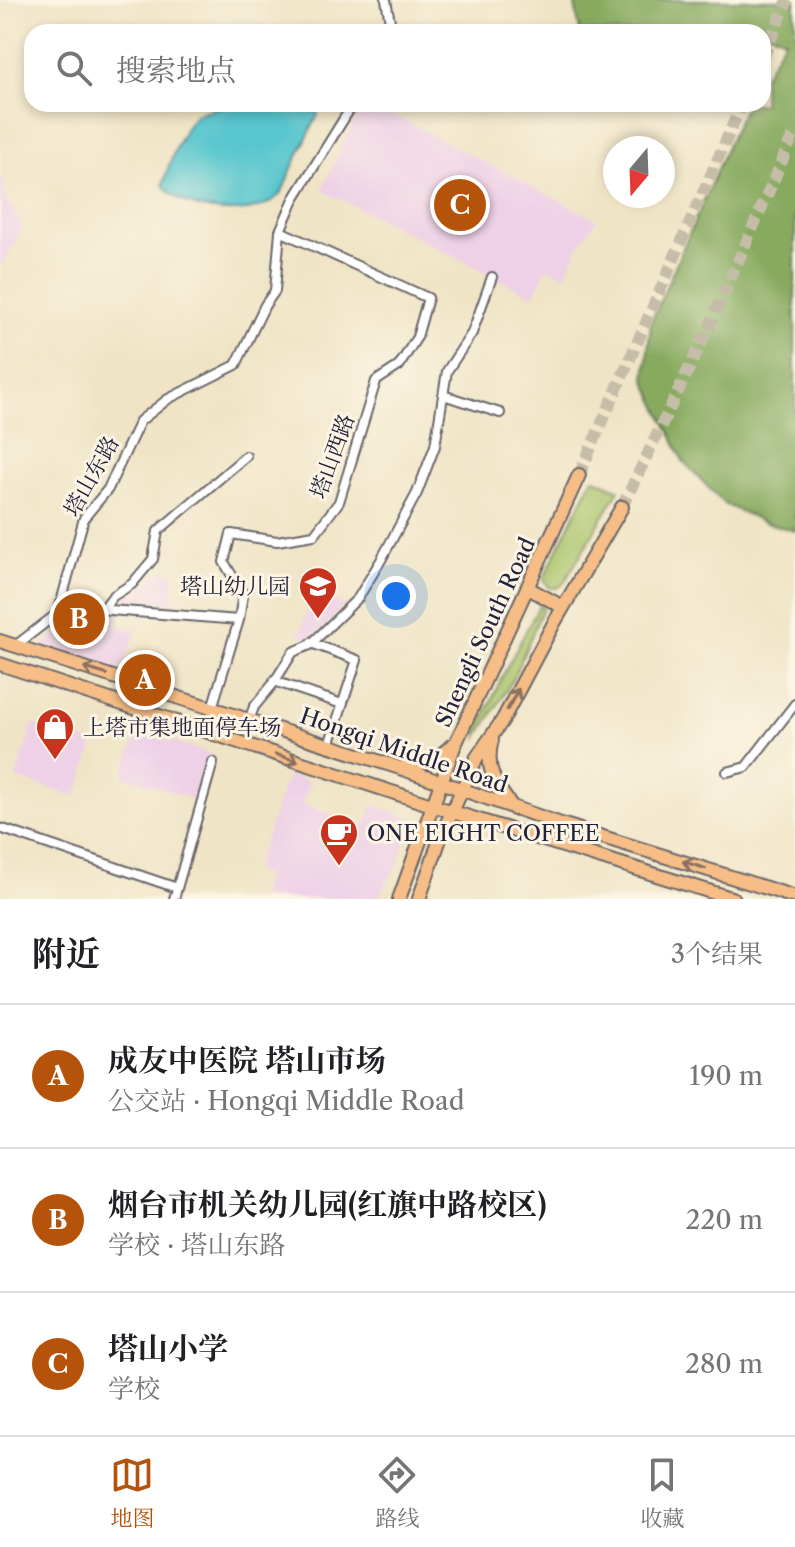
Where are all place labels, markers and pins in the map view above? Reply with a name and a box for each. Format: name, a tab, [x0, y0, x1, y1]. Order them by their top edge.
pin: C	[434, 175, 486, 235]
school or university icon: 塔山幼儿园	[297, 565, 339, 620]
place label: 塔山幼儿园	[180, 573, 290, 600]
pin: B	[53, 589, 105, 649]
pin: A	[119, 650, 171, 710]
shop icon: 上塔市集地面停车场	[34, 706, 76, 761]
place label: 上塔市集地面停车场	[83, 714, 281, 741]
cafe icon: ONE EIGHT COFFEE	[318, 812, 360, 867]
place label: ONE EIGHT COFFEE	[367, 820, 600, 847]

